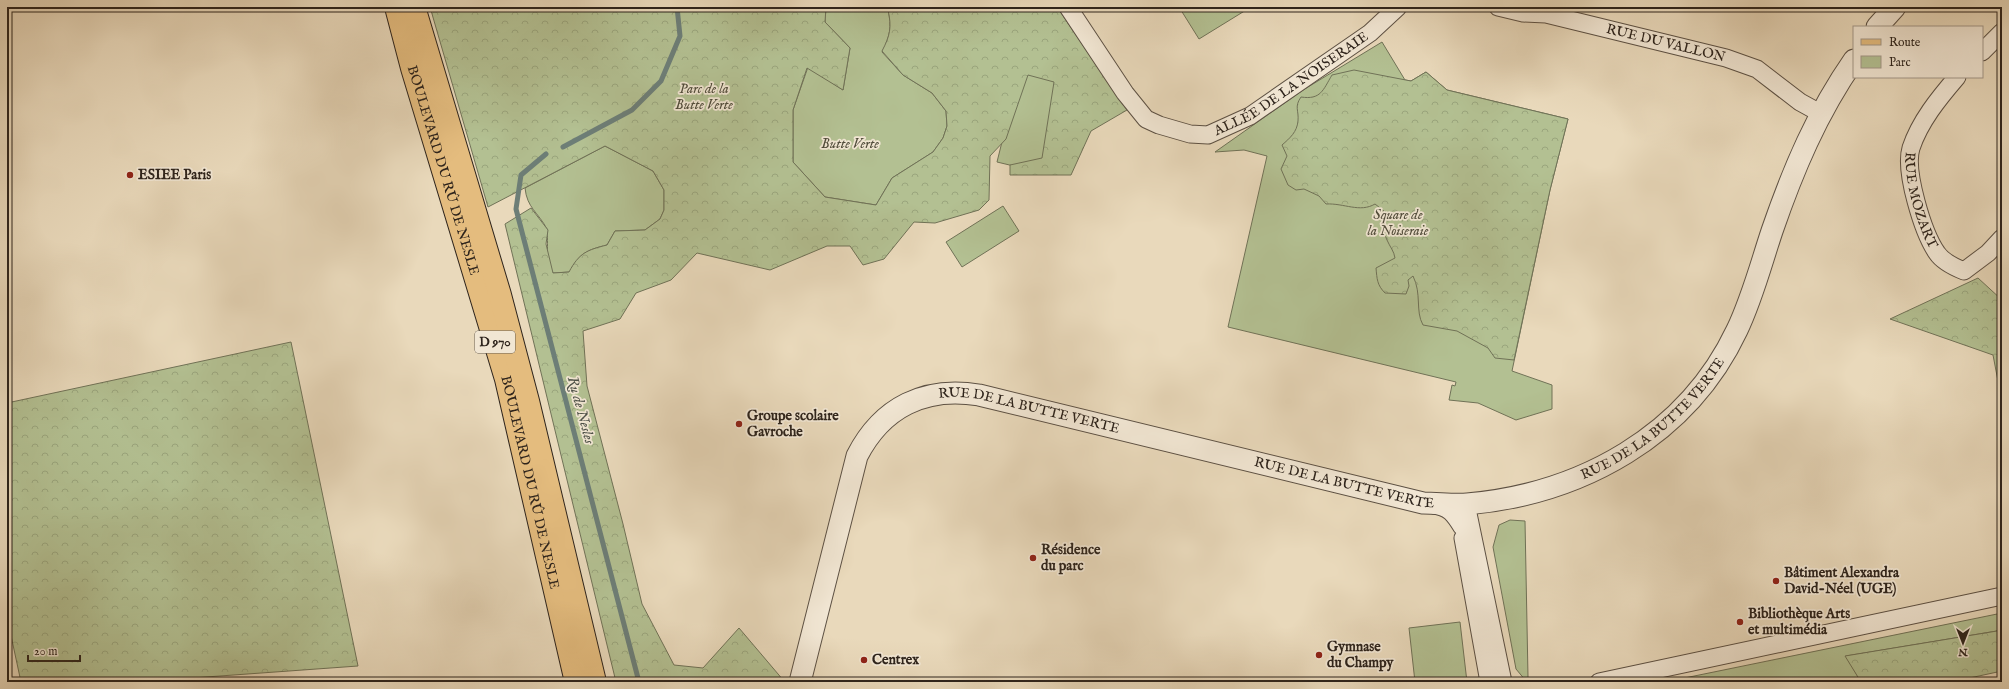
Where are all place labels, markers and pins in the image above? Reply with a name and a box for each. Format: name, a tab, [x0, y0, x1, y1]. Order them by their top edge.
place label: ESIEE Paris	[138, 166, 211, 184]
marker: ESIEE Paris	[125, 170, 135, 180]
place label: Groupe scolaire Gavroche	[747, 407, 839, 441]
marker: Groupe scolaire Gavroche	[734, 419, 744, 429]
place label: Résidence du parc	[1041, 541, 1101, 575]
marker: Résidence du parc	[1028, 553, 1038, 563]
place label: Bâtiment Alexandra David-Néel (UGE)	[1784, 564, 1900, 598]
marker: Bâtiment Alexandra David-Néel (UGE)	[1771, 576, 1781, 586]
place label: Bibliothèque Arts et multimédia	[1748, 605, 1850, 639]
marker: Bibliothèque Arts et multimédia	[1735, 617, 1745, 627]
place label: Gymnase du Champy	[1327, 638, 1395, 672]
marker: Gymnase du Champy	[1314, 650, 1324, 660]
place label: Centrex	[872, 651, 919, 669]
marker: Centrex	[859, 655, 869, 665]

